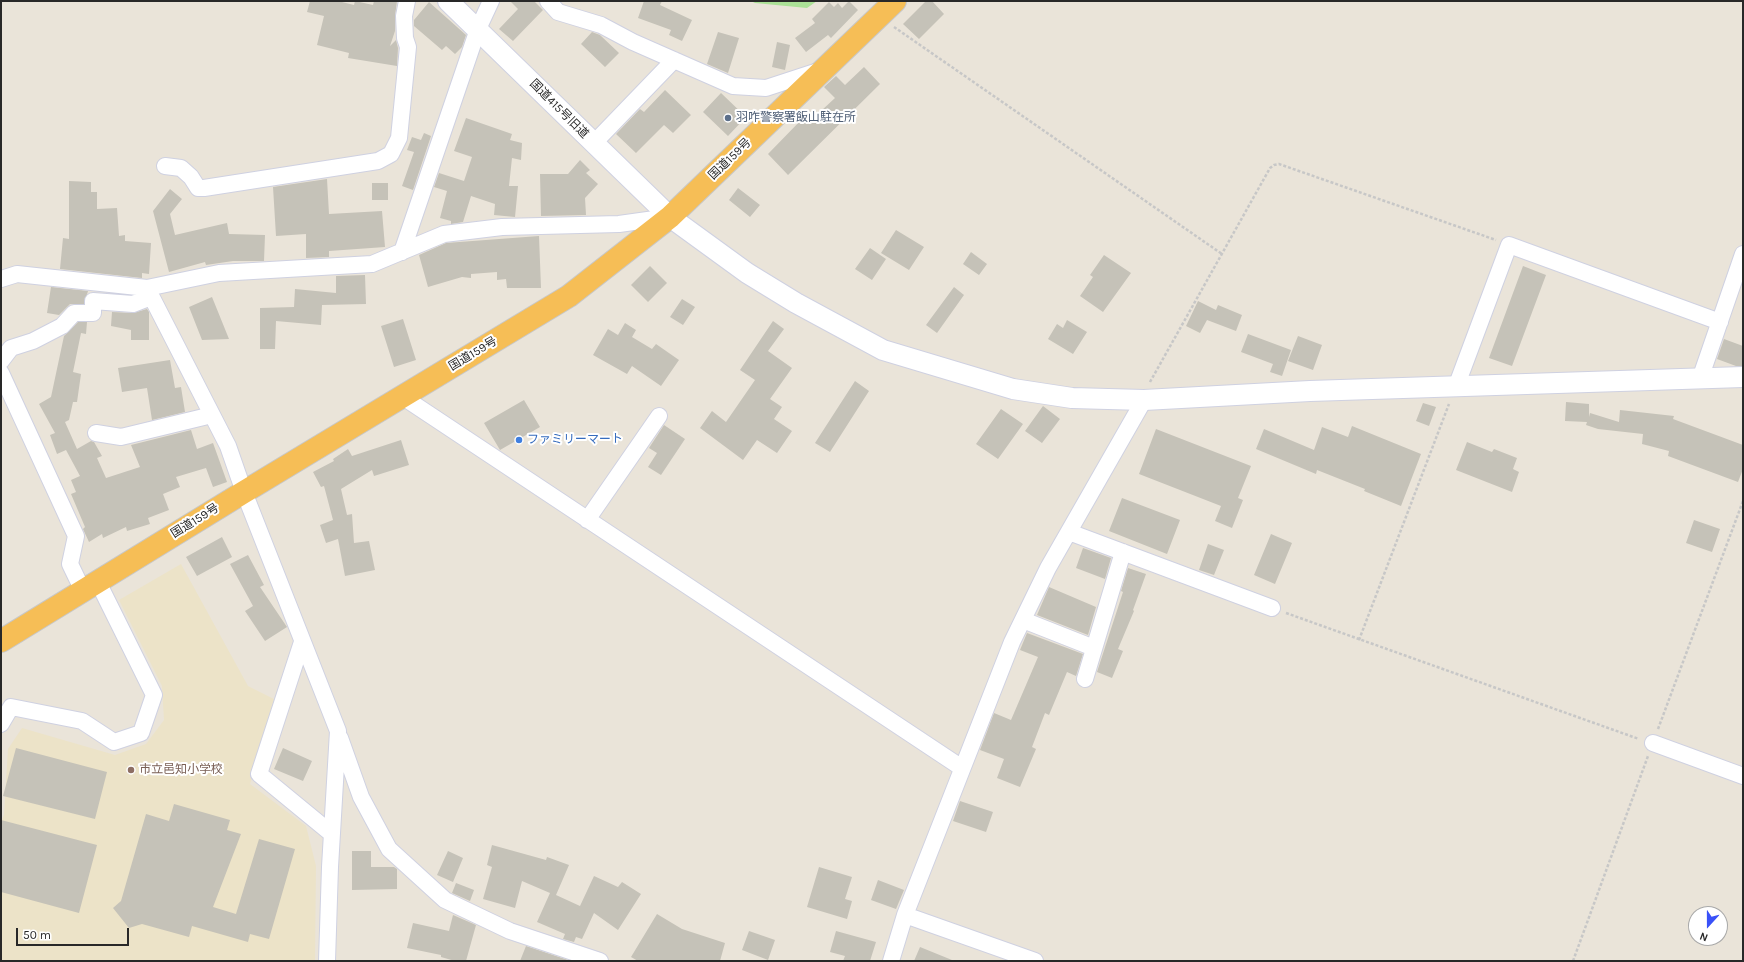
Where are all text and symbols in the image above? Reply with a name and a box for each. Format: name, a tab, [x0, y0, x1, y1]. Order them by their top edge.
street label: 国道415号旧道	[527, 77, 591, 141]
place label: 羽咋警察署飯山駐在所	[736, 111, 856, 125]
marker: 羽咋警察署飯山駐在所	[723, 113, 733, 123]
street label: 国道159号	[706, 135, 754, 183]
street label: 国道159号	[446, 334, 500, 374]
place label: ファミリーマート	[527, 433, 623, 447]
marker: ファミリーマート	[514, 435, 524, 445]
street label: 国道159号	[168, 501, 222, 541]
place label: 市立邑知小学校	[139, 763, 223, 777]
marker: 市立邑知小学校	[126, 765, 136, 775]
north arrow	[1688, 906, 1728, 946]
scale bar	[18, 920, 131, 946]
text: 50 m	[23, 928, 51, 942]
text: N	[1698, 929, 1710, 944]

